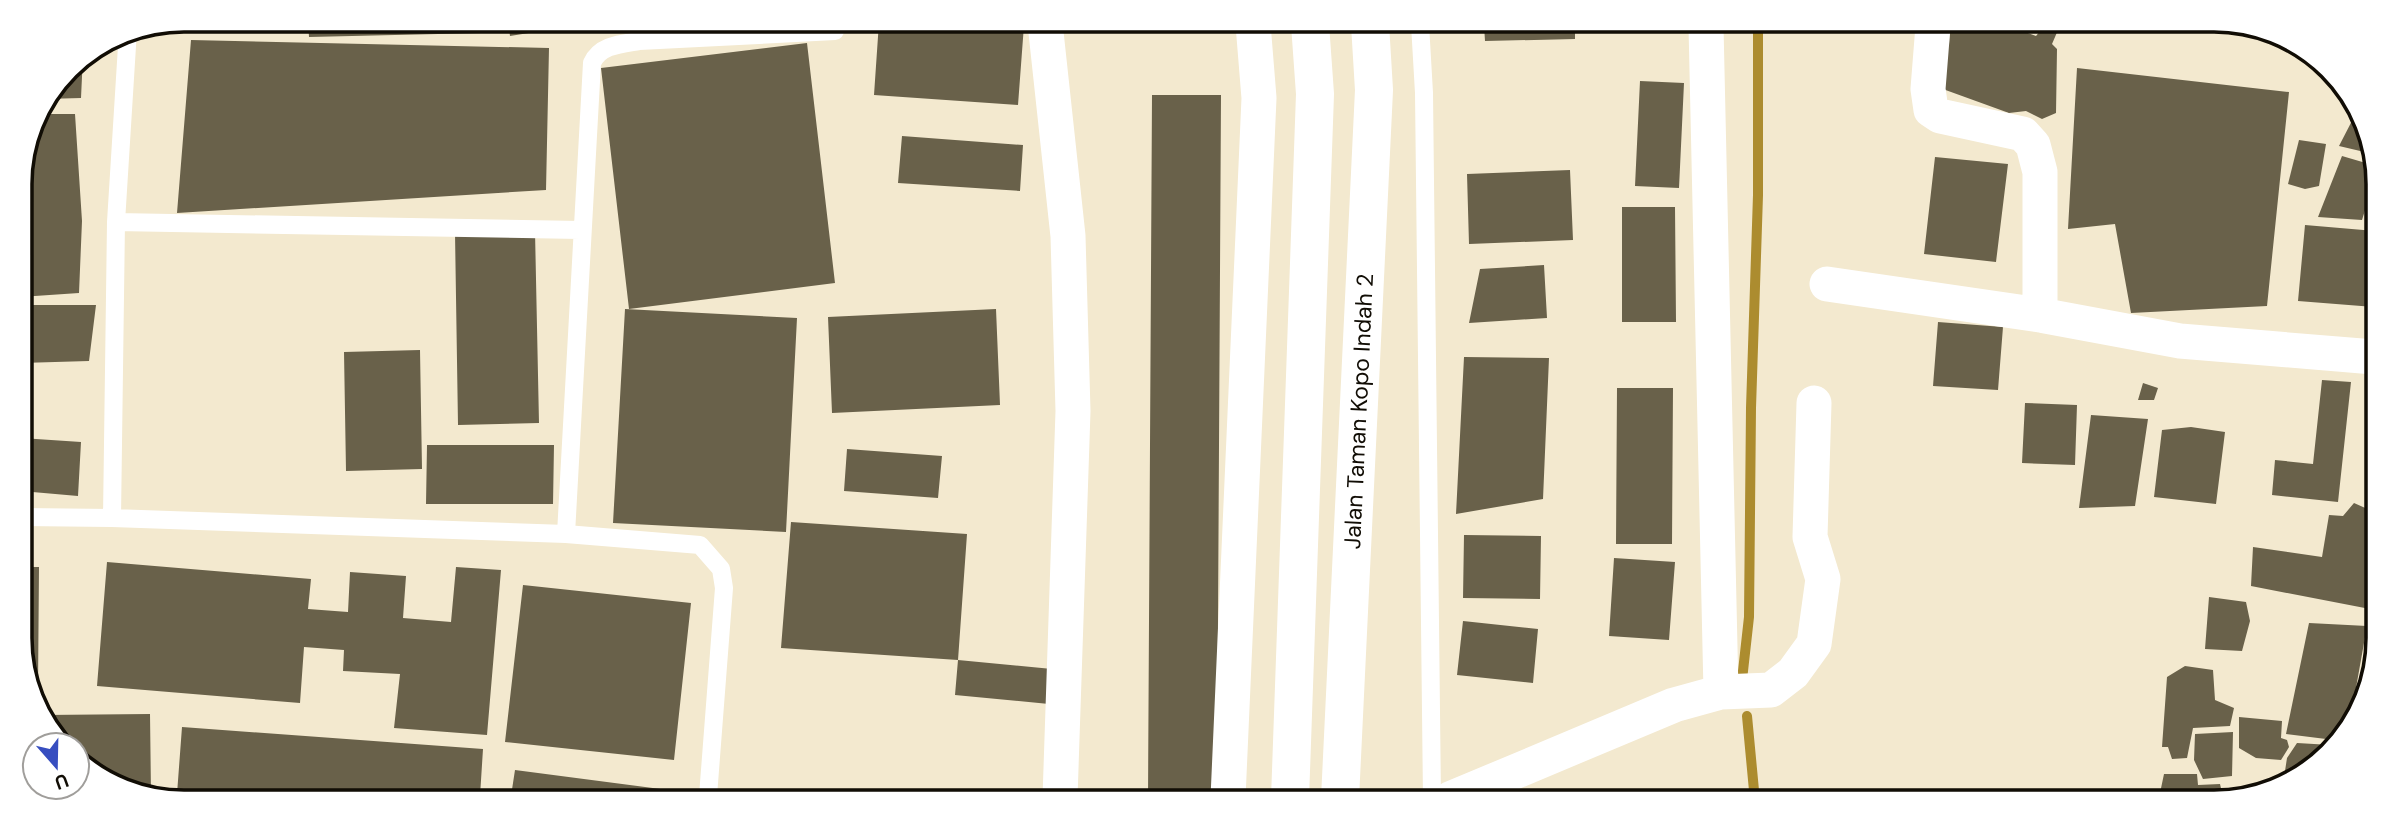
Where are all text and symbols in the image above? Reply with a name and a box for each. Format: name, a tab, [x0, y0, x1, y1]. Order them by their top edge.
street label: Jalan Taman Kopo Indah 2	[1337, 273, 1380, 550]
north arrow	[21, 731, 91, 801]
text: U	[51, 768, 72, 795]

